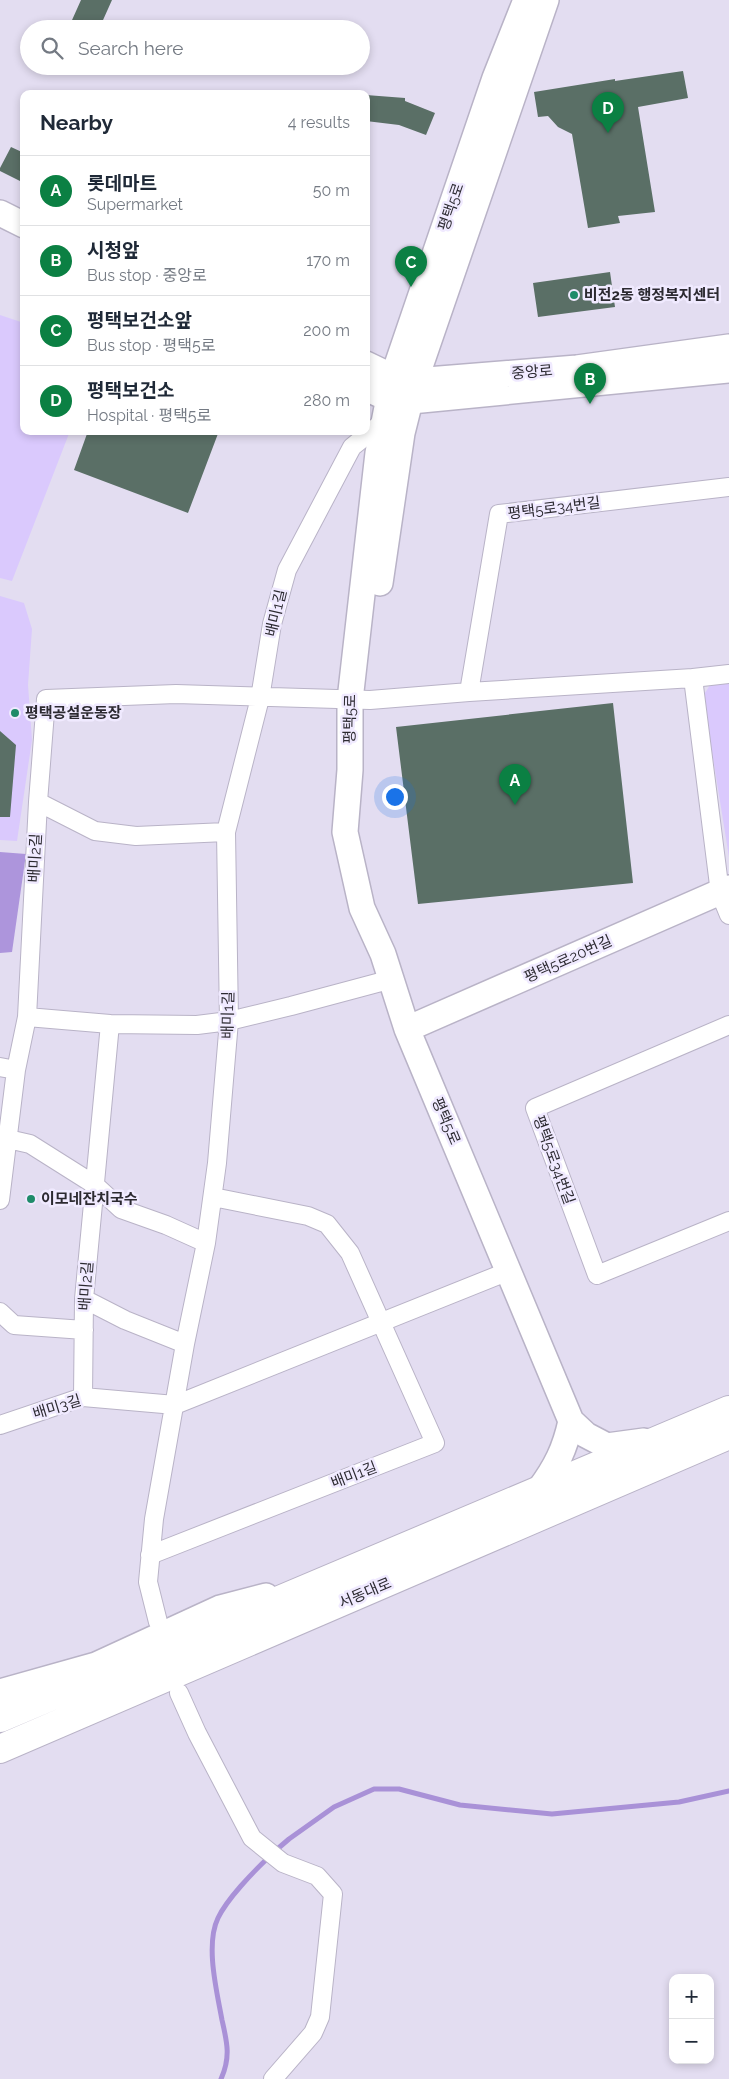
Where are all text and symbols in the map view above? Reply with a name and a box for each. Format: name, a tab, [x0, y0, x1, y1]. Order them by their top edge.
search box	[20, 20, 370, 75]
icon: search	[38, 34, 66, 62]
text: Search here	[78, 37, 184, 59]
pin: D	[592, 92, 624, 133]
text: Nearby	[40, 110, 113, 135]
text: 4 results	[288, 113, 350, 132]
text: 롯데마트	[87, 172, 157, 194]
text: A	[51, 181, 61, 200]
text: 50 m	[313, 181, 350, 200]
street label: 평택5로	[434, 181, 468, 233]
text: Supermarket	[87, 195, 183, 214]
text: 시청앞	[87, 239, 139, 261]
pin: C	[395, 246, 427, 287]
text: B	[51, 251, 61, 270]
text: 170 m	[306, 251, 350, 270]
text: Bus stop · 중앙로	[87, 266, 207, 285]
place label: 비전2동 행정복지센터	[584, 286, 720, 304]
marker: 비전2동 행정복지센터	[568, 289, 580, 301]
text: 평택보건소앞	[87, 309, 192, 331]
text: C	[51, 321, 61, 340]
text: 200 m	[303, 321, 350, 340]
text: Bus stop · 평택5로	[87, 336, 215, 355]
street label: 중앙로	[511, 361, 553, 383]
pin: B	[574, 363, 606, 404]
text: 평택보건소	[87, 379, 174, 401]
text: D	[50, 391, 62, 410]
text: 280 m	[304, 391, 350, 410]
text: Hospital · 평택5로	[87, 406, 211, 425]
street label: 평택5로34번길	[507, 493, 601, 523]
street label: 배미1길	[262, 588, 290, 638]
street label: 평택5로	[341, 694, 359, 744]
place label: 평택공설운동장	[25, 704, 122, 722]
marker: 평택공설운동장	[9, 707, 21, 719]
pin: A	[499, 764, 531, 805]
your location	[382, 784, 408, 810]
street label: 배미2길	[25, 833, 45, 883]
street label: 평택5로20번길	[521, 932, 615, 986]
street label: 배미1길	[219, 991, 237, 1039]
street label: 평택5로	[428, 1095, 464, 1147]
street label: 평택5로34번길	[530, 1113, 578, 1207]
place label: 이모네잔치국수	[41, 1190, 138, 1208]
marker: 이모네잔치국수	[25, 1193, 37, 1205]
street label: 배미2길	[75, 1261, 97, 1311]
street label: 배미3길	[31, 1391, 83, 1423]
street label: 배미1길	[328, 1458, 380, 1492]
street label: 서동대로	[336, 1574, 394, 1612]
map controls	[669, 1974, 714, 2064]
button: +	[669, 1974, 714, 2019]
button: −	[669, 2019, 714, 2064]

